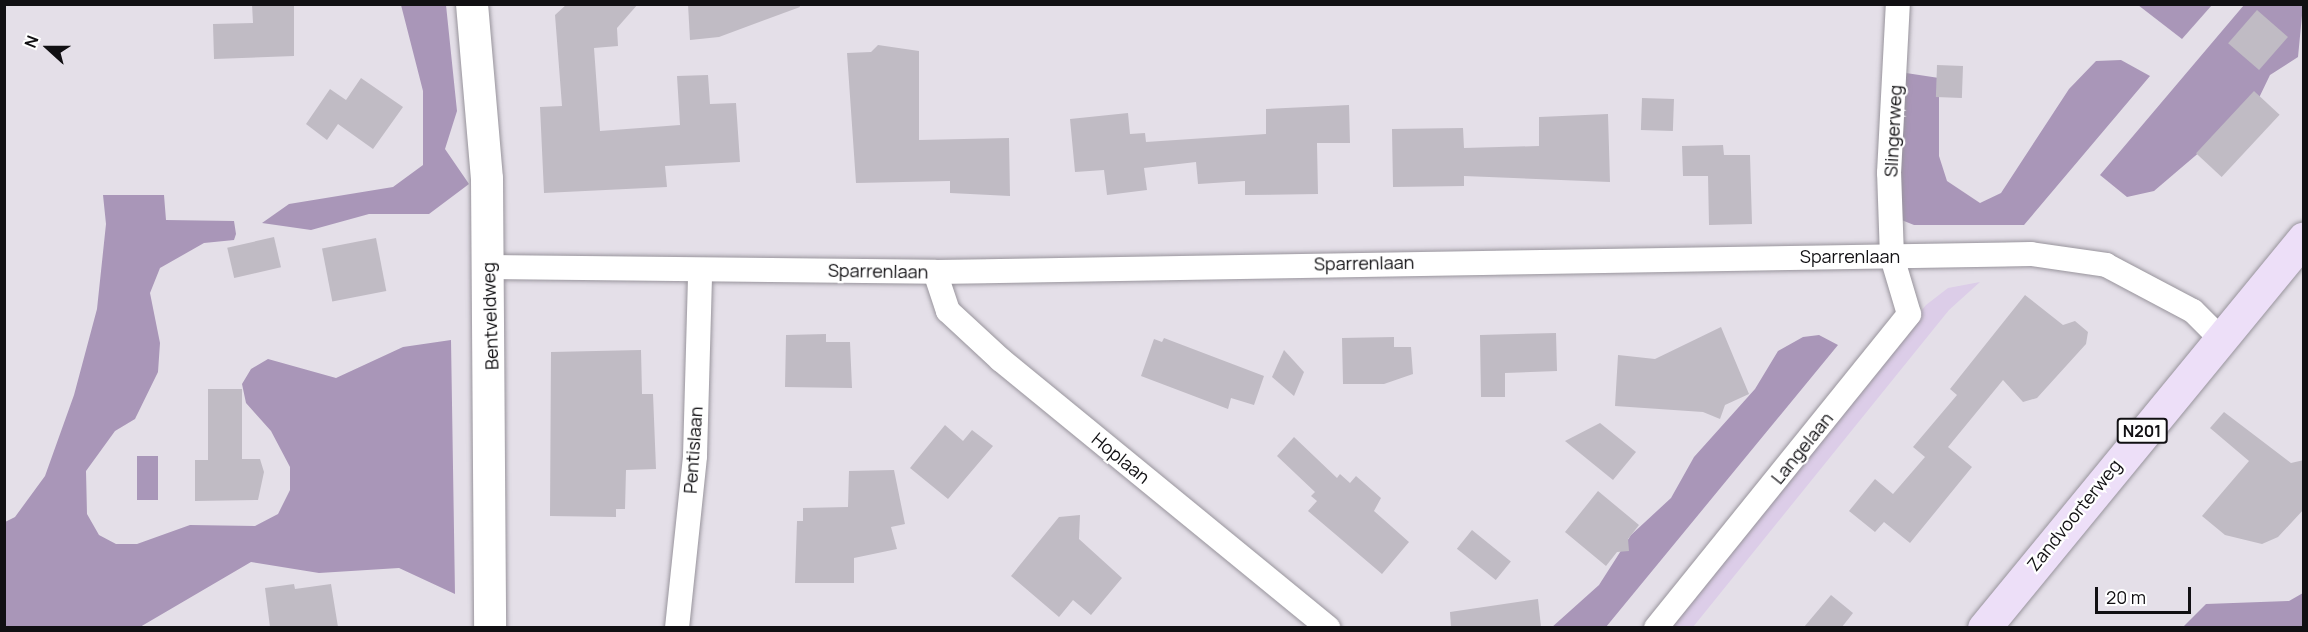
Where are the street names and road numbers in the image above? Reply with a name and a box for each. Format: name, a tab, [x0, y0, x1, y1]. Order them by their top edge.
street label: Slingerweg	[1880, 84, 1906, 178]
street label: Sparrenlaan	[1800, 245, 1900, 267]
street label: Sparrenlaan	[1314, 251, 1414, 275]
street label: Sparrenlaan	[828, 259, 928, 283]
street label: Bentveldweg	[477, 262, 503, 370]
street label: Pentislaan	[679, 406, 707, 494]
street label: Langelaan	[1767, 408, 1837, 488]
road number: N201	[2116, 418, 2168, 444]
street label: Hoplaan	[1088, 428, 1154, 488]
street label: Zandvoorterweg	[2022, 455, 2126, 575]

